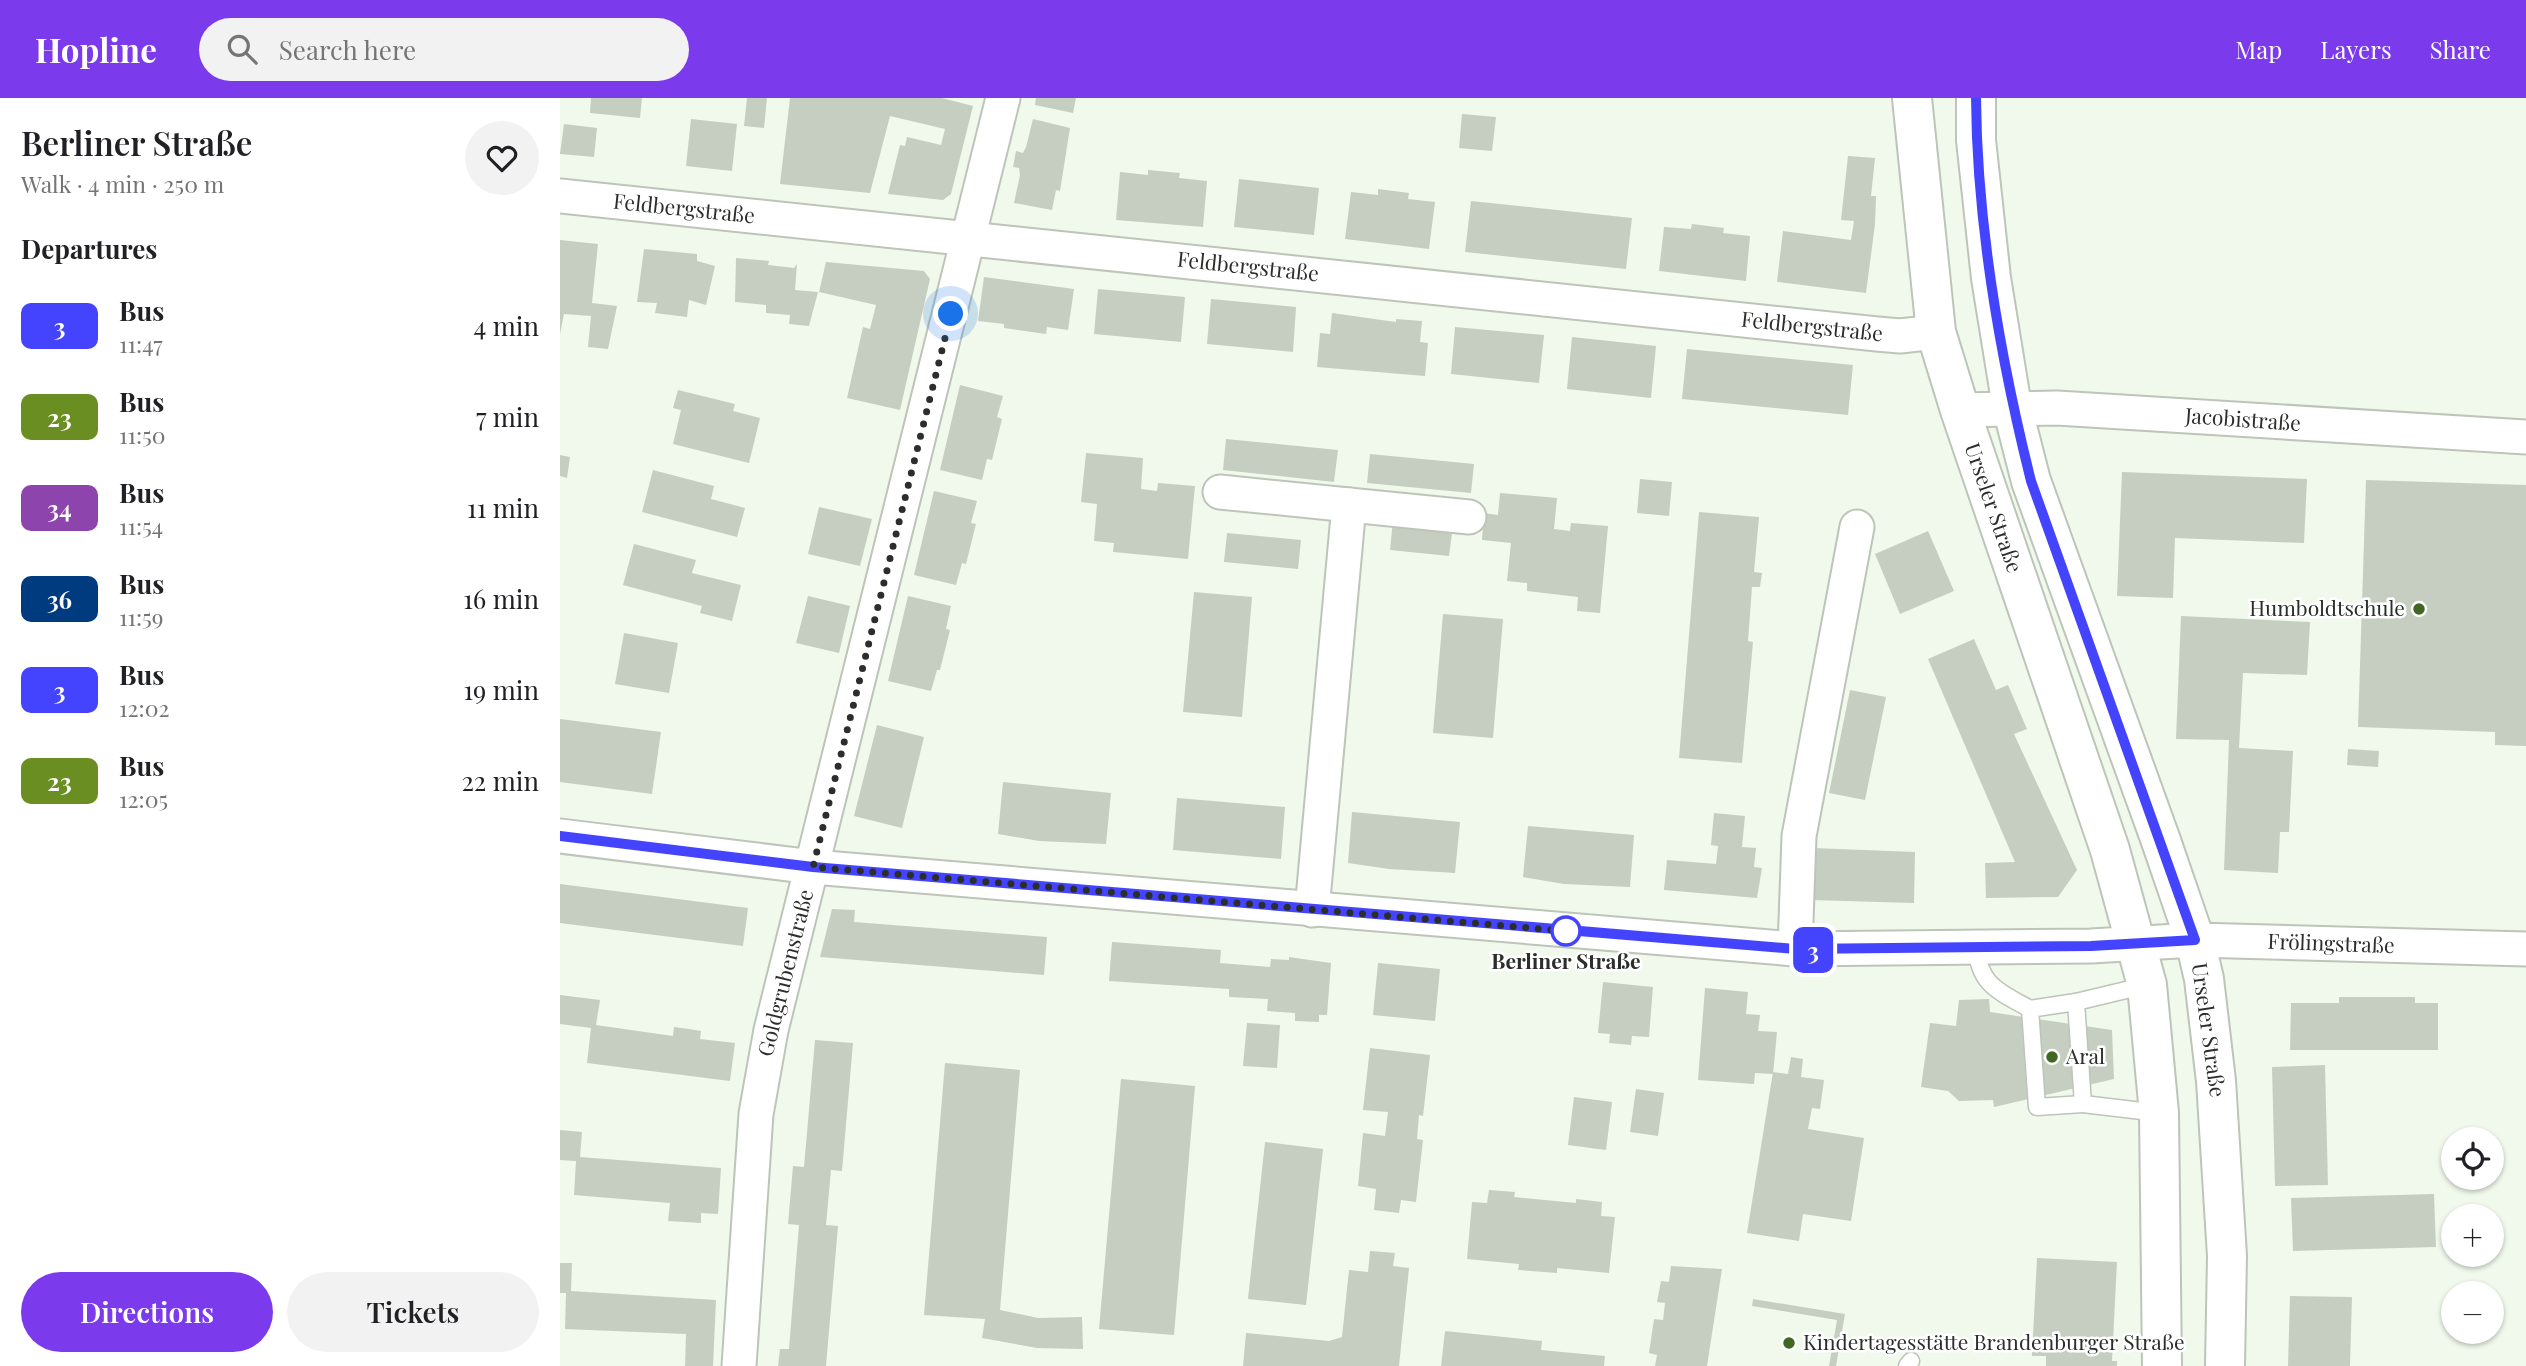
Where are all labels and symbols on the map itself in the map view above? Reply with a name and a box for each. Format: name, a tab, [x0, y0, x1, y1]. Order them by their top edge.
street label: Feldbergstraße	[612, 186, 756, 228]
street label: Feldbergstraße	[1176, 244, 1320, 286]
your location	[933, 296, 968, 331]
street label: Feldbergstraße	[1740, 304, 1884, 346]
street label: Jacobistraße	[2183, 400, 2302, 436]
street label: Urseler Straße	[1960, 439, 2030, 576]
place label: Humboldtschule	[2249, 593, 2405, 621]
marker: Humboldtschule	[2411, 601, 2427, 617]
street label: Goldgrubenstraße	[750, 886, 818, 1059]
marker: Berliner Straße	[1551, 916, 1581, 946]
street label: Frölingstraße	[2267, 926, 2395, 958]
line badge: 3	[1790, 927, 1836, 973]
place label: Berliner Straße	[1491, 946, 1641, 974]
street label: Urseler Straße	[2187, 961, 2233, 1099]
place label: Aral	[2065, 1041, 2105, 1069]
marker: Aral	[2044, 1049, 2060, 1065]
place label: Kindertagesstätte Brandenburger Straße	[1803, 1327, 2185, 1355]
marker: Kindertagesstätte Brandenburger Straße	[1781, 1335, 1797, 1351]

